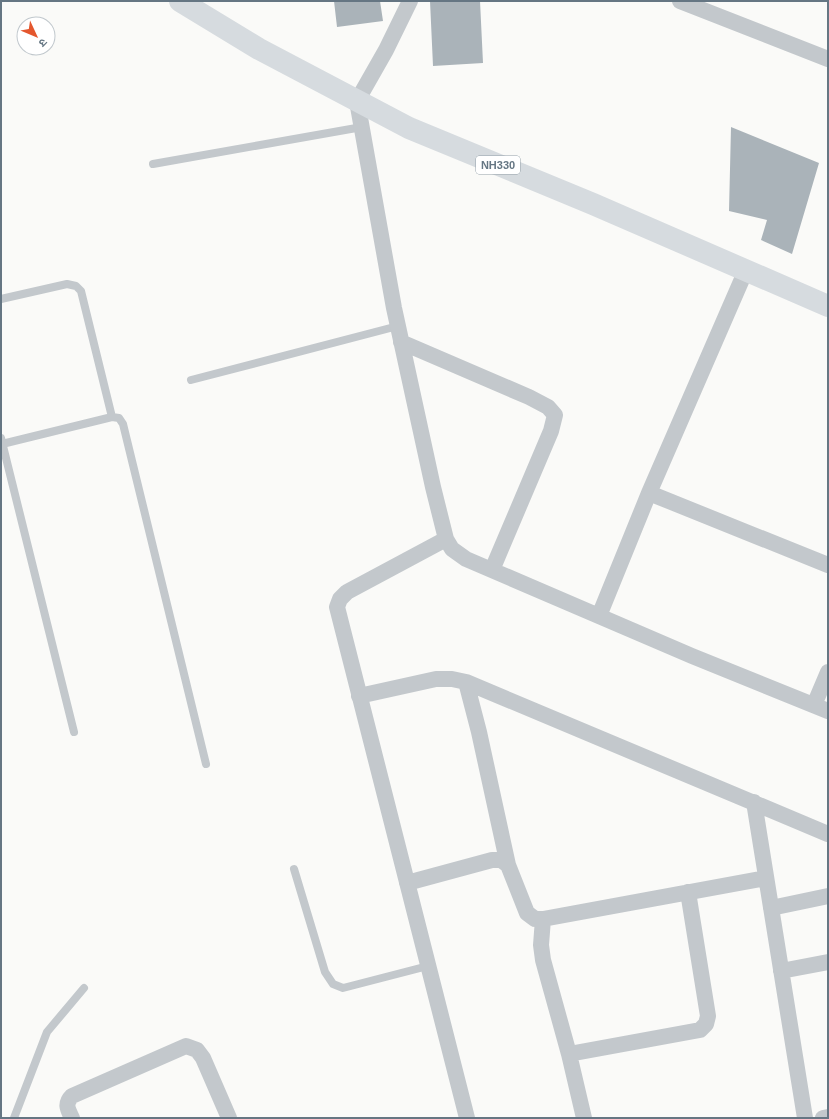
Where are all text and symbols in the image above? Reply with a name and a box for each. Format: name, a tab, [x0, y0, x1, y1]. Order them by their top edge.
north arrow	[16, 16, 56, 56]
text: उ	[36, 36, 50, 50]
road number: NH330	[476, 156, 520, 174]

